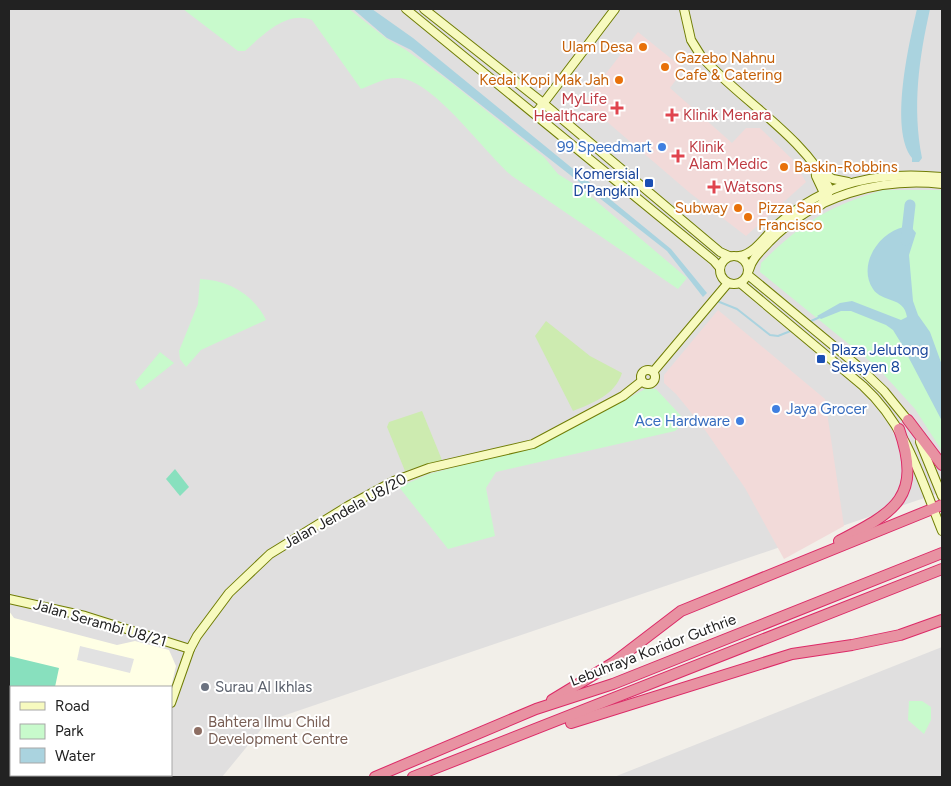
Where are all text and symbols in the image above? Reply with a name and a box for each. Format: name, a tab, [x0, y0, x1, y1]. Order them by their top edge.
place label: Ulam Desa	[562, 38, 633, 56]
marker: Ulam Desa	[637, 41, 649, 53]
place label: Gazebo Nahnu Cafe & Catering	[675, 49, 782, 84]
marker: Gazebo Nahnu Cafe & Catering	[659, 61, 671, 73]
place label: Kedai Kopi Mak Jah	[479, 71, 609, 89]
marker: Kedai Kopi Mak Jah	[613, 74, 625, 86]
place label: MyLife Healthcare	[534, 90, 607, 125]
marker: MyLife Healthcare	[611, 102, 623, 114]
place label: Klinik Menara	[683, 106, 771, 124]
marker: Klinik Menara	[665, 108, 679, 122]
place label: 99 Speedmart	[557, 138, 652, 156]
place label: Klinik Alam Medic	[689, 138, 768, 173]
marker: 99 Speedmart	[656, 141, 668, 153]
marker: Klinik Alam Medic	[671, 149, 685, 163]
place label: Baskin-Robbins	[794, 158, 898, 176]
marker: Baskin-Robbins	[778, 161, 790, 173]
place label: Komersial D'Pangkin	[573, 165, 639, 200]
marker: Komersial D'Pangkin	[643, 177, 655, 189]
place label: Watsons	[724, 178, 782, 196]
marker: Watsons	[708, 181, 720, 193]
place label: Subway	[675, 199, 728, 217]
place label: Pizza San Francisco	[758, 199, 823, 234]
marker: Subway	[732, 202, 744, 214]
marker: Pizza San Francisco	[742, 211, 754, 223]
place label: Plaza Jelutong Seksyen 8	[831, 341, 928, 376]
marker: Plaza Jelutong Seksyen 8	[815, 353, 827, 365]
place label: Jaya Grocer	[786, 400, 867, 418]
marker: Jaya Grocer	[770, 403, 782, 415]
place label: Ace Hardware	[635, 412, 730, 430]
marker: Ace Hardware	[734, 415, 746, 427]
street label: Jalan Jendela U8/20	[280, 470, 410, 552]
street label: Jalan Serambi U8/21	[31, 595, 169, 651]
street label: Lebuhraya Koridor Guthrie	[567, 610, 739, 690]
place label: Surau Al Ikhlas	[215, 678, 312, 696]
marker: Surau Al Ikhlas	[199, 681, 211, 693]
legend	[10, 686, 172, 776]
text: Road	[55, 697, 90, 715]
place label: Bahtera Ilmu Child Development Centre	[208, 713, 348, 748]
text: Park	[55, 722, 84, 740]
marker: Bahtera Ilmu Child Development Centre	[192, 725, 204, 737]
text: Water	[55, 747, 95, 765]

